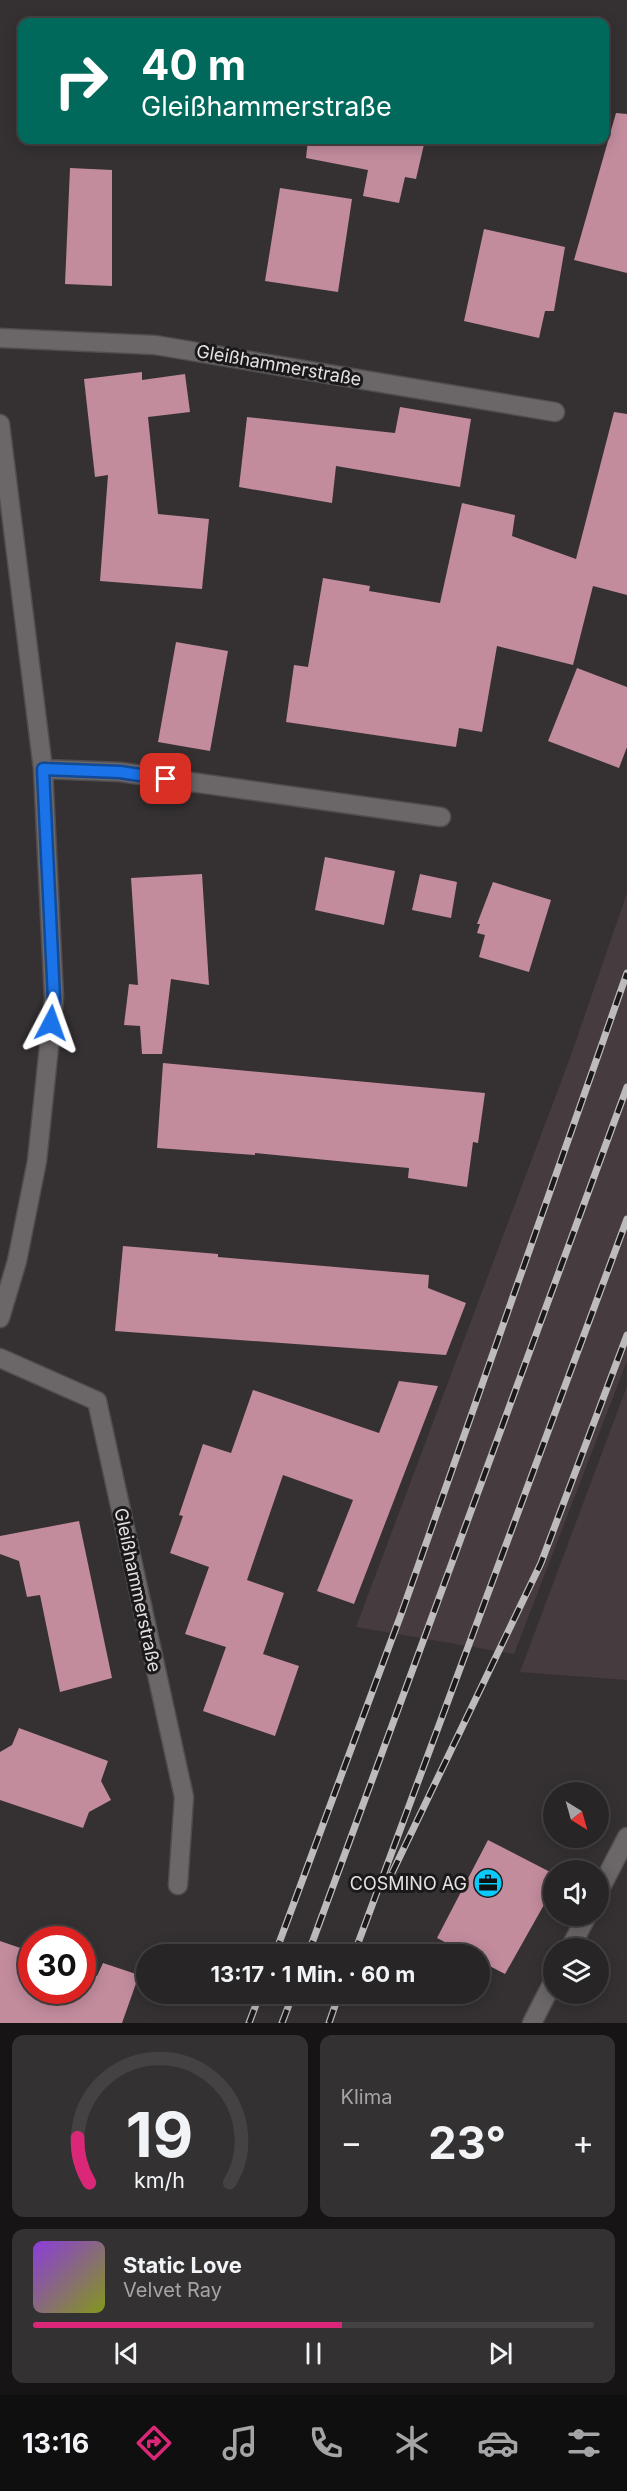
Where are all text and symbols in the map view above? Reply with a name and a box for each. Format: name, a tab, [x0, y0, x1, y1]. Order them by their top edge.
text: 40 m	[141, 39, 246, 90]
icon: right	[42, 42, 120, 120]
text: Gleißhammerstraße	[141, 90, 392, 123]
street label: Gleißhammerstraße	[195, 340, 363, 390]
pin	[140, 753, 191, 804]
icon: arrive	[149, 762, 182, 795]
position arrow	[19, 991, 83, 1055]
street label: Gleißhammerstraße	[110, 1506, 166, 1674]
north arrow	[543, 1782, 609, 1848]
map controls	[543, 1782, 609, 2004]
button: sound	[543, 1860, 609, 1926]
office icon: COSMINO AG	[472, 1867, 504, 1899]
place label: COSMINO AG	[350, 1873, 467, 1894]
speed limit sign: 30	[18, 1926, 96, 2004]
button: layers	[543, 1938, 609, 2004]
text: 13:17 · 1 Min. · 60 m	[211, 1961, 415, 1987]
text: Klima	[341, 2085, 392, 2109]
text: 19	[126, 2097, 193, 2172]
text: 23°	[428, 2115, 506, 2170]
text: −	[341, 2122, 362, 2162]
text: +	[572, 2122, 594, 2162]
text: km/h	[134, 2167, 185, 2193]
text: Static Love	[123, 2252, 242, 2278]
text: Velvet Ray	[123, 2278, 222, 2302]
icon: previous	[110, 2337, 143, 2370]
icon: pause	[297, 2337, 330, 2370]
icon: next	[484, 2337, 517, 2370]
icon: directions	[133, 2422, 175, 2464]
icon: music	[219, 2422, 261, 2464]
icon: phone	[305, 2422, 347, 2464]
icon: climate	[391, 2422, 433, 2464]
icon: car	[477, 2422, 519, 2464]
icon: filters	[563, 2422, 605, 2464]
text: 13:16	[22, 2427, 89, 2460]

